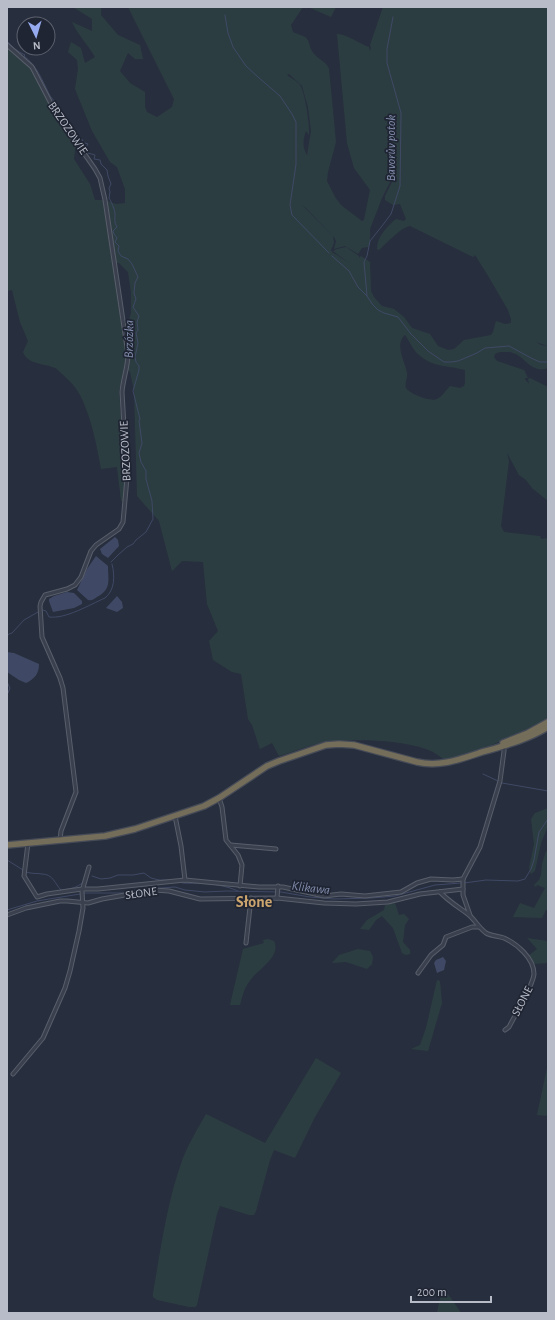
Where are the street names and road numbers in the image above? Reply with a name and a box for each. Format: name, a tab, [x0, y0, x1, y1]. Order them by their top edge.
street label: BRZOZOWIE	[46, 100, 90, 157]
street label: BRZOZOWIE	[117, 420, 133, 482]
street label: SŁONE	[124, 885, 158, 901]
street label: SŁONE	[509, 984, 535, 1018]

